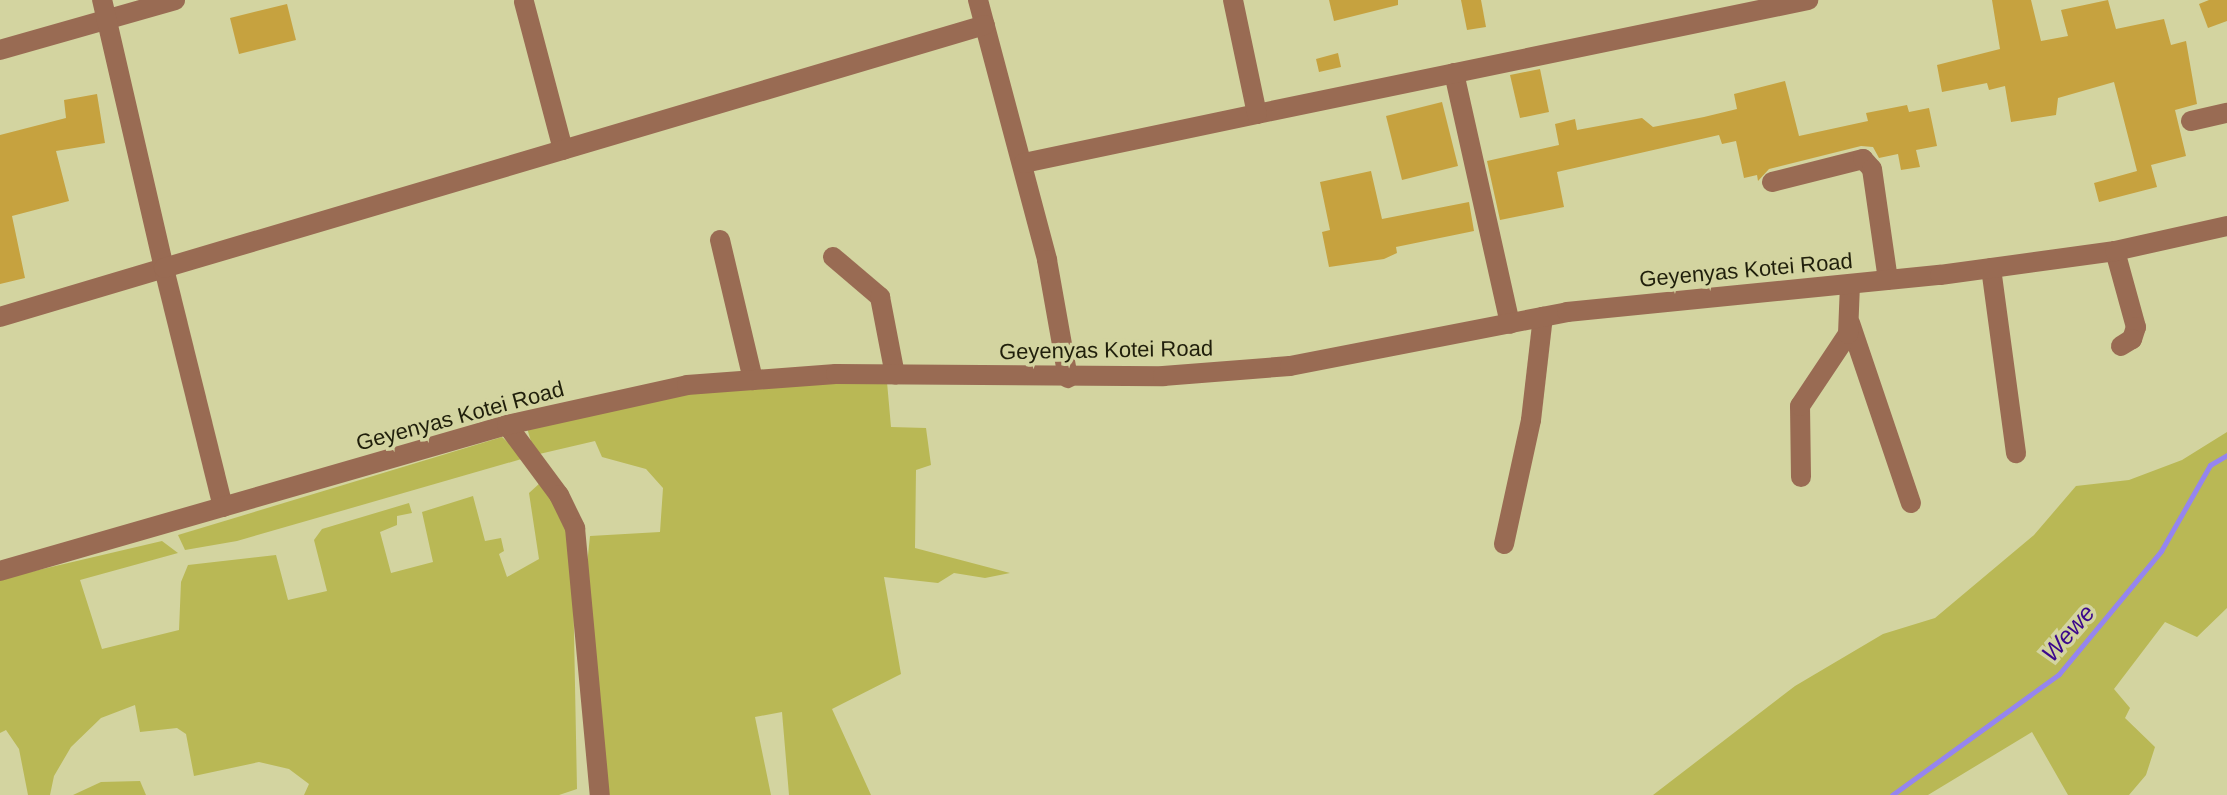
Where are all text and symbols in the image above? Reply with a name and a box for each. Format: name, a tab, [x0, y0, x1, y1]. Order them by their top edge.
street label: Geyenyas Kotei Road	[1638, 248, 1854, 292]
street label: Geyenyas Kotei Road	[999, 335, 1213, 365]
street label: Geyenyas Kotei Road	[353, 376, 567, 456]
water label: Wewe	[2035, 599, 2101, 667]

